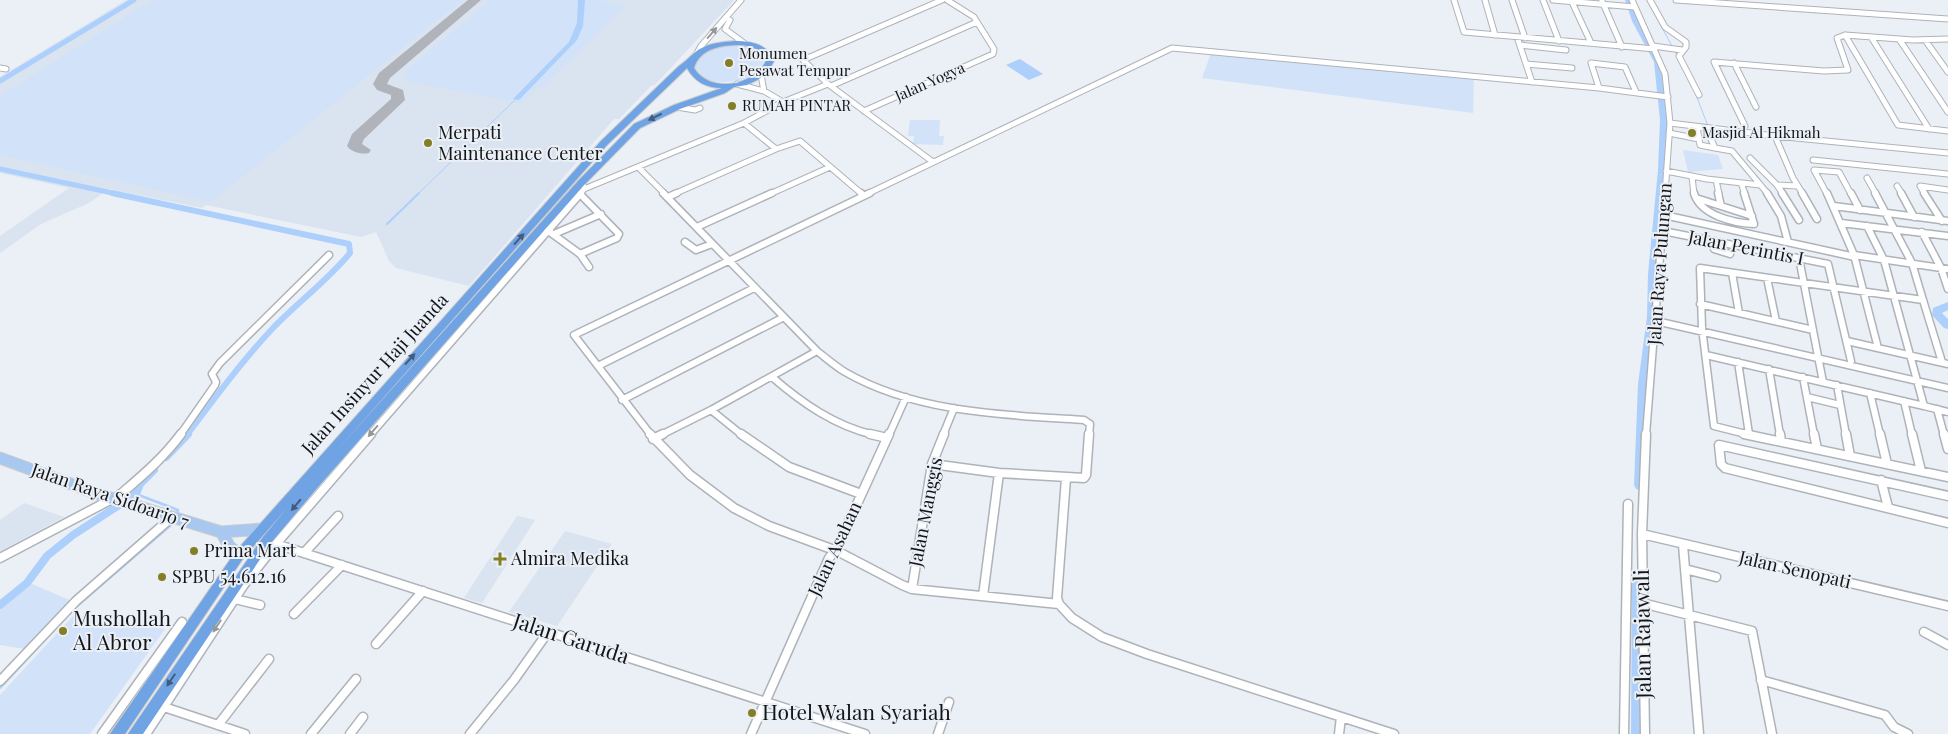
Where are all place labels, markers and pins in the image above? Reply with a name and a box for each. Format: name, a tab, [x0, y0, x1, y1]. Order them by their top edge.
place label: Monumen Pesawat Tempur	[739, 43, 851, 80]
marker: Monumen Pesawat Tempur	[723, 57, 735, 69]
place label: RUMAH PINTAR	[742, 95, 851, 115]
marker: RUMAH PINTAR	[726, 100, 738, 112]
place label: Merpati Maintenance Center	[438, 120, 603, 165]
place label: Masjid Al Hikmah	[1702, 122, 1821, 142]
marker: Masjid Al Hikmah	[1686, 127, 1698, 139]
marker: Merpati Maintenance Center	[422, 137, 434, 149]
place label: Prima Mart	[204, 538, 297, 562]
marker: Prima Mart	[188, 545, 200, 557]
place label: Almira Medika	[510, 546, 629, 570]
marker: Almira Medika	[493, 552, 507, 566]
place label: SPBU 54.612.16	[172, 564, 286, 588]
marker: SPBU 54.612.16	[156, 571, 168, 583]
place label: Mushollah Al Abror	[72, 603, 172, 655]
marker: Mushollah Al Abror	[57, 625, 69, 637]
place label: Hotel Walan Syariah	[762, 697, 951, 725]
marker: Hotel Walan Syariah	[746, 707, 758, 719]

